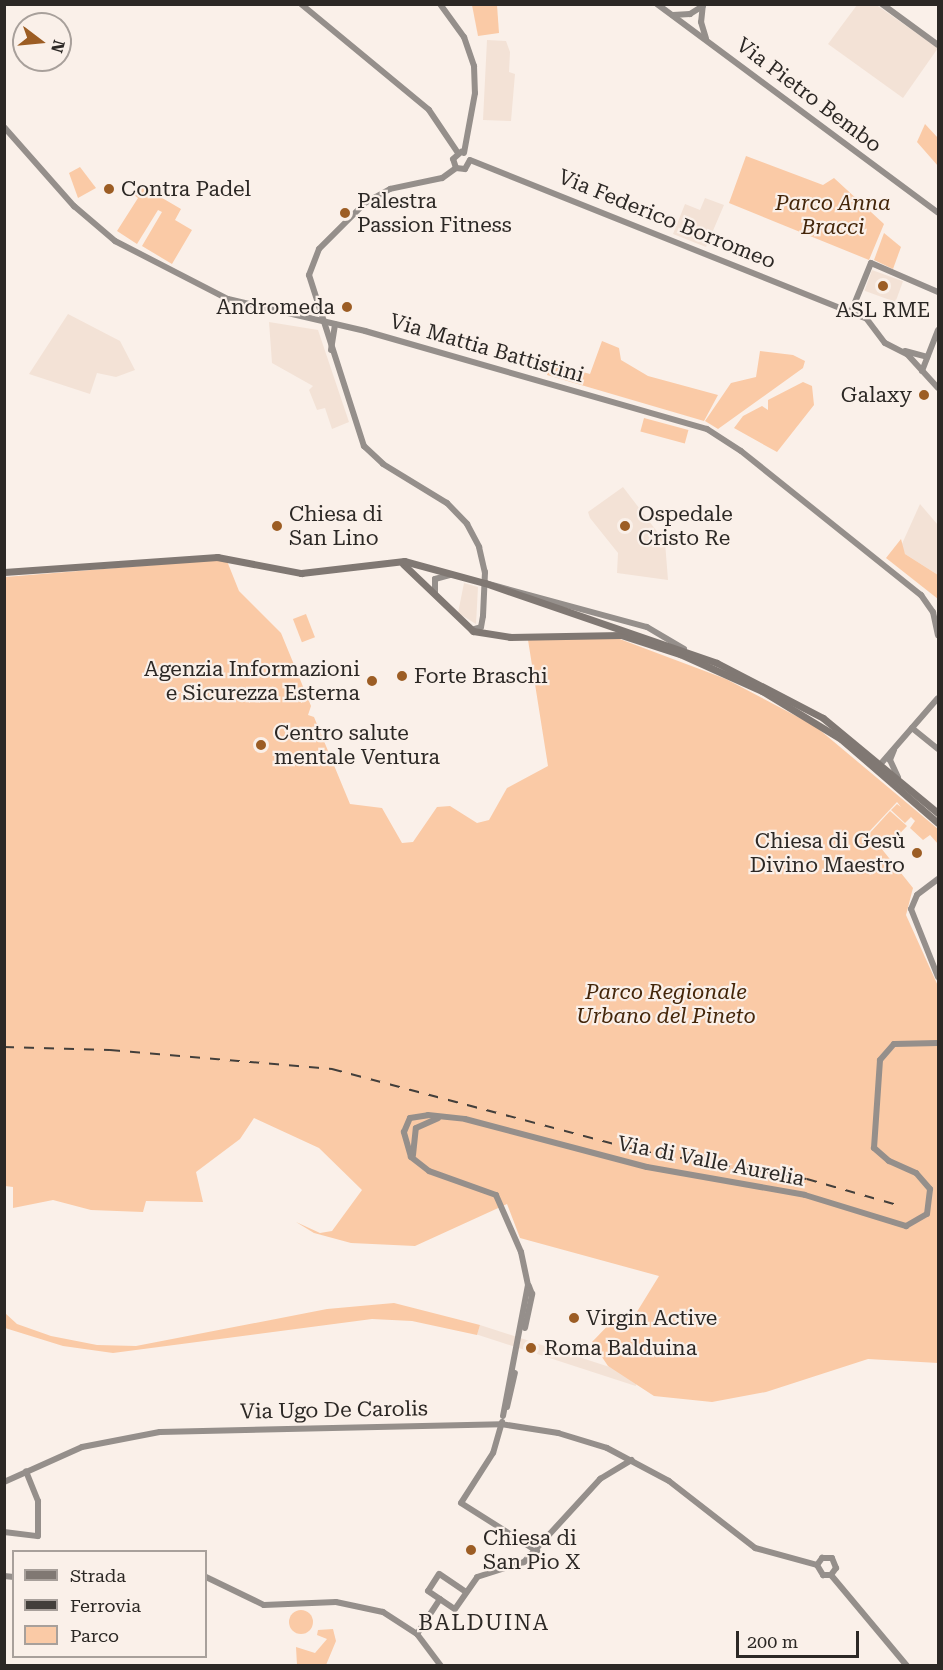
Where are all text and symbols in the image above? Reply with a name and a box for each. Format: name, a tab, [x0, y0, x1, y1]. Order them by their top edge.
north arrow	[12, 12, 72, 72]
street label: Via Pietro Bembo	[731, 32, 887, 158]
text: N	[47, 38, 69, 55]
street label: Via Federico Borromeo	[555, 164, 779, 274]
place label: Contra Padel	[121, 176, 251, 202]
marker: Contra Padel	[102, 182, 116, 196]
place label: Palestra Passion Fitness	[357, 188, 512, 238]
park label: Parco Anna Bracci	[775, 190, 891, 240]
marker: Palestra Passion Fitness	[338, 206, 352, 220]
marker: ASL RME	[874, 277, 892, 295]
place label: Andromeda	[216, 294, 335, 320]
place label: ASL RME	[836, 297, 930, 323]
marker: Andromeda	[340, 300, 354, 314]
street label: Via Mattia Battistini	[387, 308, 587, 388]
place label: Galaxy	[841, 382, 912, 408]
marker: Galaxy	[917, 388, 931, 402]
place label: Chiesa di San Lino	[289, 501, 383, 551]
place label: Ospedale Cristo Re	[638, 501, 733, 551]
marker: Ospedale Cristo Re	[616, 517, 634, 535]
marker: Chiesa di San Lino	[270, 519, 284, 533]
place label: Agenzia Informazioni e Sicurezza Esterna	[144, 656, 360, 706]
place label: Forte Braschi	[414, 663, 548, 689]
marker: Forte Braschi	[395, 669, 409, 683]
marker: Agenzia Informazioni e Sicurezza Esterna	[365, 674, 379, 688]
place label: Centro salute mentale Ventura	[274, 720, 440, 770]
marker: Centro salute mentale Ventura	[252, 736, 270, 754]
place label: Chiesa di Gesù Divino Maestro	[750, 828, 905, 878]
marker: Chiesa di Gesù Divino Maestro	[910, 846, 924, 860]
park label: Parco Regionale Urbano del Pineto	[576, 979, 756, 1029]
street label: Via di Valle Aurelia	[615, 1131, 807, 1191]
place label: Virgin Active	[586, 1305, 717, 1331]
marker: Virgin Active	[567, 1311, 581, 1325]
place label: Roma Balduina	[544, 1335, 697, 1361]
marker: Roma Balduina	[522, 1339, 540, 1357]
street label: Via Ugo De Carolis	[240, 1396, 428, 1424]
place label: Chiesa di San Pio X	[483, 1525, 580, 1575]
marker: Chiesa di San Pio X	[464, 1543, 478, 1557]
legend	[12, 1550, 207, 1658]
text: Strada	[70, 1565, 126, 1586]
text: Ferrovia	[70, 1595, 141, 1616]
district label: BALDUINA	[418, 1610, 550, 1636]
scale bar	[739, 1619, 862, 1657]
text: Parco	[70, 1625, 119, 1646]
text: 200 m	[747, 1631, 798, 1652]

